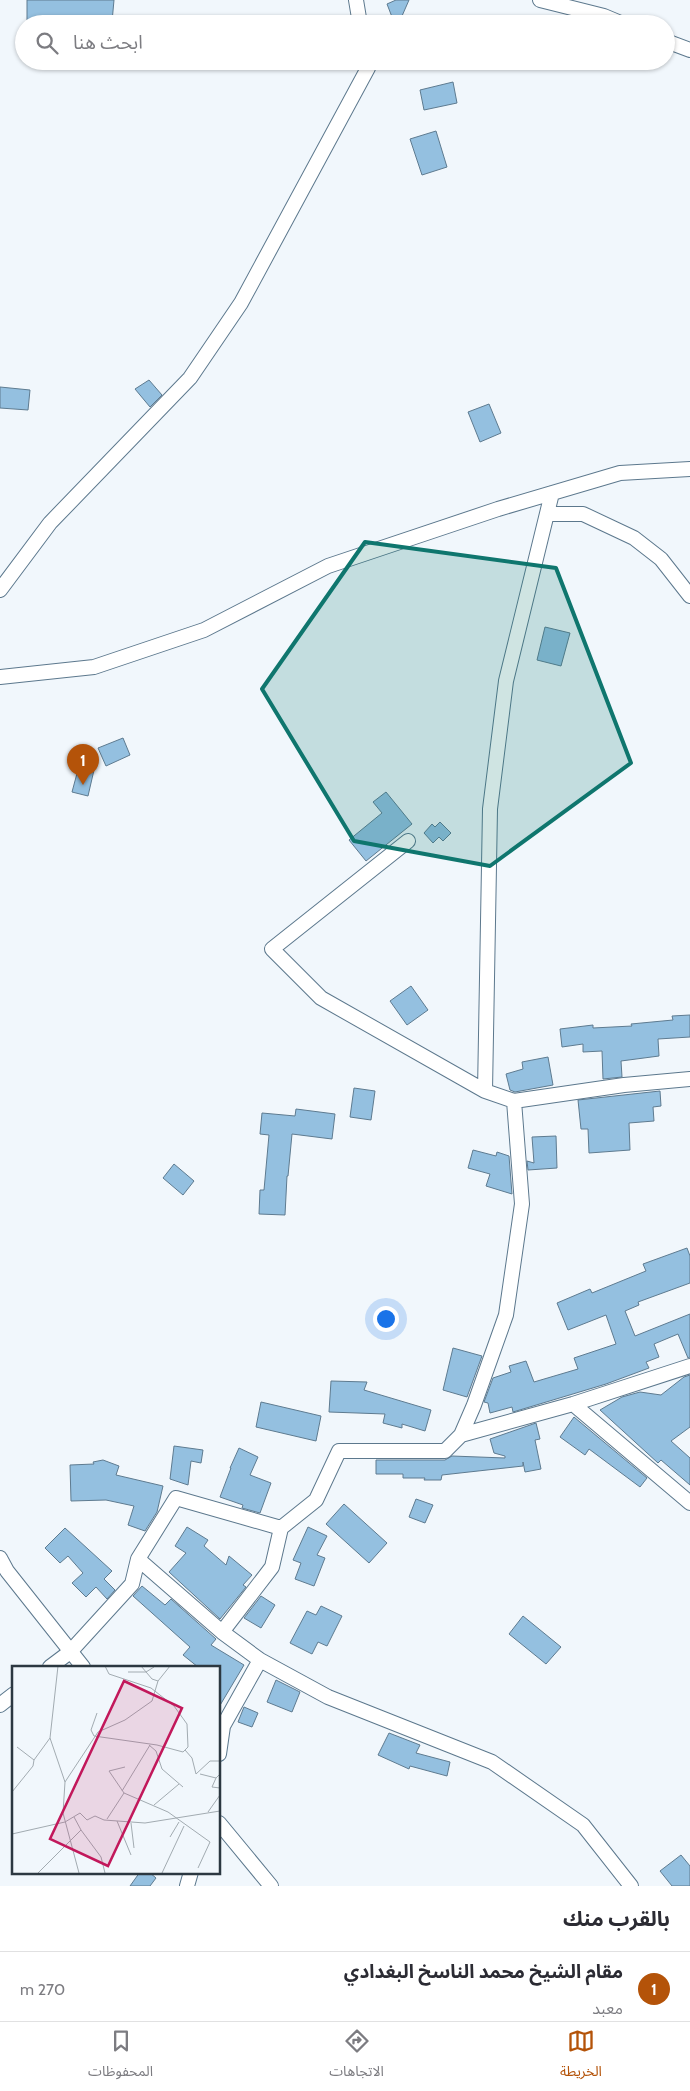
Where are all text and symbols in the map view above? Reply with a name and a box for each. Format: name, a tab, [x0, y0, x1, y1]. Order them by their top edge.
search box	[15, 15, 675, 70]
icon: search	[33, 29, 61, 57]
text: ابحث هنا	[73, 31, 143, 54]
pin: 1	[67, 744, 99, 785]
your location	[373, 1306, 399, 1332]
inset map	[12, 1666, 220, 1874]
text: بالقرب منك	[563, 1906, 670, 1931]
text: مقام الشيخ محمد الناسخ البغدادي	[344, 1960, 623, 1983]
text: 270 m	[20, 1980, 65, 1999]
text: 1	[651, 1980, 657, 1999]
text: معبد	[592, 1999, 623, 2018]
tab: المحفوظات	[88, 2027, 153, 2086]
tab: الاتجاهات	[329, 2027, 384, 2086]
tab: الخريطة	[560, 2027, 602, 2086]

